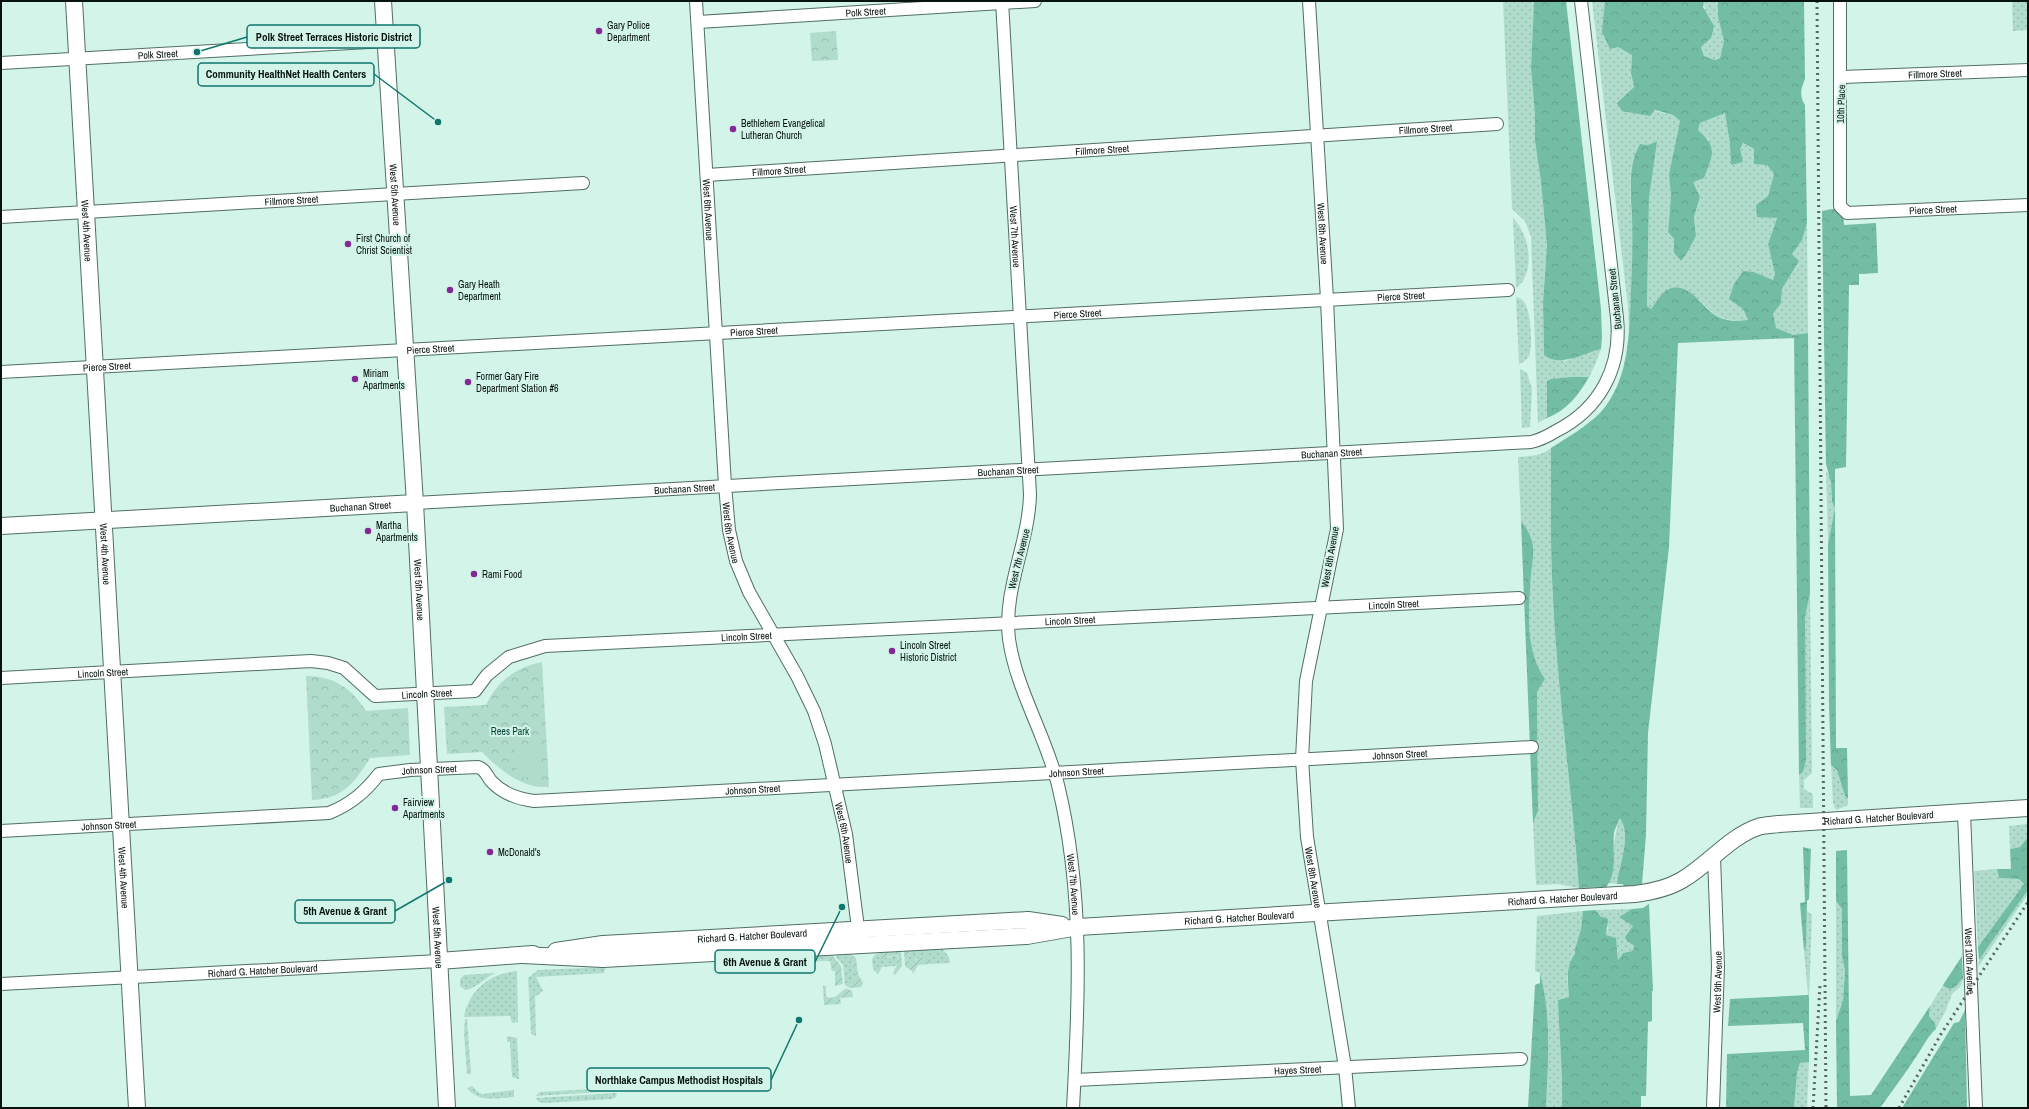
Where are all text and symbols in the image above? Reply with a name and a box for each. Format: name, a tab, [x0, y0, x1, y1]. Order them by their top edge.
street label: Polk Street	[845, 4, 887, 19]
place label: Gary Police Department	[607, 19, 651, 44]
callout: Polk Street Terraces Historic District	[247, 25, 420, 48]
marker: Gary Police Department	[594, 26, 604, 36]
text: Polk Street Terraces Historic District	[256, 30, 412, 44]
street label: Polk Street	[137, 46, 179, 62]
callout: Community HealthNet Health Centers	[198, 63, 374, 86]
street label: Fillmore Street	[1908, 66, 1963, 81]
text: Community HealthNet Health Centers	[206, 67, 366, 81]
street label: 10th Place	[1834, 84, 1848, 124]
place label: Bethlehem Evangelical Lutheran Church	[741, 117, 825, 142]
street label: Fillmore Street	[1398, 120, 1454, 137]
marker: Bethlehem Evangelical Lutheran Church	[728, 124, 738, 134]
street label: Fillmore Street	[1075, 141, 1130, 158]
street label: Fillmore Street	[752, 162, 807, 179]
street label: West 5th Avenue	[387, 163, 404, 226]
street label: West 6th Avenue	[700, 178, 717, 241]
street label: Fillmore Street	[264, 192, 319, 208]
street label: West 4th Avenue	[79, 199, 95, 262]
street label: West 8th Avenue	[1315, 202, 1331, 265]
street label: Pierce Street	[1909, 202, 1958, 217]
street label: West 7th Avenue	[1007, 205, 1024, 268]
place label: First Church of Christ Scientist	[356, 232, 413, 257]
marker: First Church of Christ Scientist	[343, 239, 353, 249]
street label: Buchanan Street	[1605, 267, 1625, 330]
place label: Gary Heath Department	[458, 278, 502, 303]
marker: Gary Heath Department	[445, 285, 455, 295]
street label: Pierce Street	[1377, 288, 1426, 304]
street label: Pierce Street	[1053, 306, 1102, 321]
street label: Pierce Street	[730, 323, 779, 339]
street label: Pierce Street	[406, 341, 455, 356]
street label: Pierce Street	[83, 358, 132, 374]
place label: Miriam Apartments	[362, 367, 405, 392]
place label: Former Gary Fire Department Station #6	[476, 370, 559, 395]
marker: Miriam Apartments	[350, 374, 360, 384]
marker: Former Gary Fire Department Station #6	[463, 377, 473, 387]
street label: Buchanan Street	[1301, 445, 1363, 461]
street label: Buchanan Street	[977, 462, 1040, 479]
street label: Buchanan Street	[654, 480, 716, 496]
street label: Buchanan Street	[330, 498, 392, 514]
street label: West 6th Avenue	[720, 502, 743, 565]
place label: Martha Apartments	[375, 519, 418, 544]
street label: West 4th Avenue	[97, 523, 114, 586]
street label: West 8th Avenue	[1318, 525, 1342, 589]
marker: Martha Apartments	[363, 526, 373, 536]
street label: West 7th Avenue	[1005, 527, 1033, 591]
street label: West 5th Avenue	[411, 559, 428, 621]
place label: Rami Food	[482, 568, 522, 581]
marker: Rami Food	[469, 569, 479, 579]
street label: Lincoln Street	[1368, 596, 1420, 612]
street label: Lincoln Street	[1044, 612, 1096, 628]
street label: Lincoln Street	[721, 628, 773, 644]
place label: Lincoln Street Historic District	[900, 639, 957, 664]
marker: Lincoln Street Historic District	[887, 646, 897, 656]
street label: Lincoln Street	[77, 664, 129, 680]
street label: Lincoln Street	[401, 686, 453, 701]
park label: Rees Park	[491, 725, 530, 738]
street label: Johnson Street	[1372, 746, 1428, 762]
street label: Johnson Street	[401, 761, 458, 778]
street label: Johnson Street	[1048, 764, 1105, 780]
street label: Johnson Street	[725, 781, 781, 797]
place label: Fairview Apartments	[402, 796, 445, 821]
street label: West 6th Avenue	[832, 801, 856, 865]
marker: Fairview Apartments	[390, 803, 400, 813]
street label: Richard G. Hatcher Boulevard	[1823, 808, 1934, 828]
street label: Johnson Street	[81, 817, 137, 833]
street label: West 4th Avenue	[116, 846, 132, 909]
place label: McDonald's	[498, 846, 541, 859]
street label: West 8th Avenue	[1302, 846, 1325, 909]
marker: McDonald's	[485, 847, 495, 857]
street label: West 7th Avenue	[1064, 853, 1083, 916]
street label: Richard G. Hatcher Boulevard	[1507, 889, 1618, 908]
callout: 5th Avenue & Grant	[295, 900, 395, 923]
text: 5th Avenue & Grant	[303, 904, 387, 918]
street label: West 5th Avenue	[430, 906, 446, 969]
street label: Richard G. Hatcher Boulevard	[1184, 908, 1294, 927]
street label: Richard G. Hatcher Boulevard	[697, 926, 807, 945]
street label: West 10th Avenue	[1962, 927, 1978, 995]
callout: 6th Avenue & Grant	[715, 950, 815, 973]
street label: West 9th Avenue	[1710, 951, 1725, 1013]
text: 6th Avenue & Grant	[723, 955, 807, 969]
street label: Richard G. Hatcher Boulevard	[207, 961, 318, 980]
street label: Hayes Street	[1274, 1062, 1322, 1077]
callout: Northlake Campus Methodist Hospitals	[587, 1068, 771, 1091]
text: Northlake Campus Methodist Hospitals	[595, 1073, 763, 1087]

